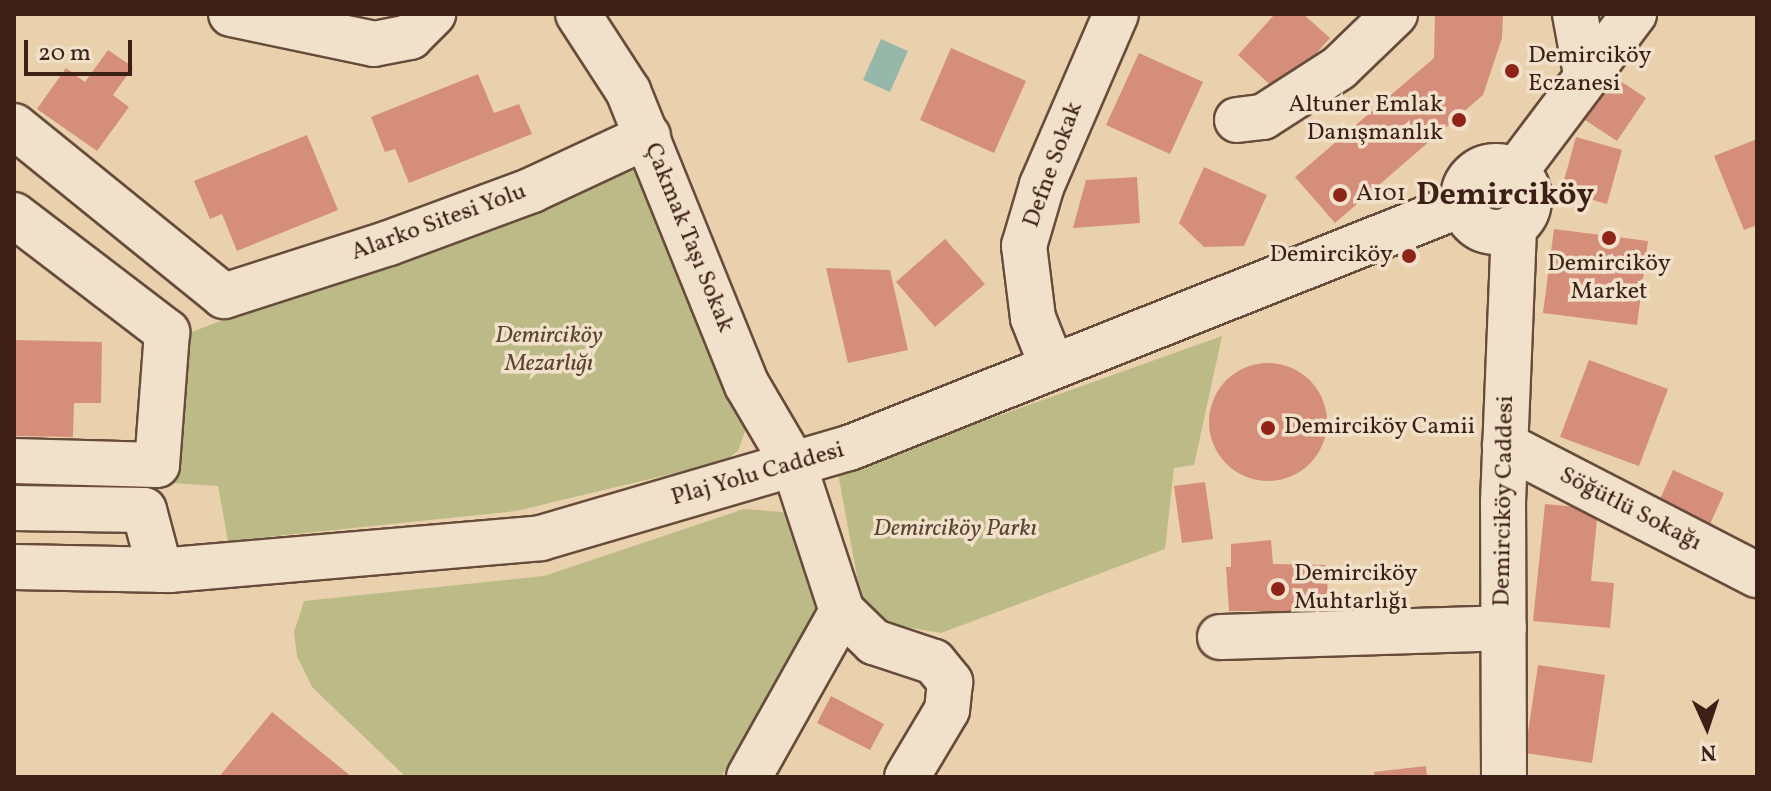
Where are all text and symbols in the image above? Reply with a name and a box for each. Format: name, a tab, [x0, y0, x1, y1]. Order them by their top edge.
scale bar	[28, 24, 136, 74]
text: 20 m	[38, 37, 91, 71]
place label: Demirciköy Eczanesi	[1528, 43, 1652, 99]
marker: Demirciköy Eczanesi	[1503, 62, 1521, 80]
place label: Altuner Emlak Danışmanlık	[1289, 92, 1443, 148]
street label: Defne Sokak	[1018, 98, 1090, 232]
marker: Altuner Emlak Danışmanlık	[1450, 111, 1468, 129]
street label: Çakmak Taşı Sokak	[637, 139, 739, 337]
district label: Demirciköy	[1416, 177, 1594, 215]
street label: Alarko Sitesi Yolu	[347, 178, 531, 268]
place label: A101	[1356, 181, 1406, 209]
marker: A101	[1331, 186, 1349, 204]
marker: Demirciköy Market	[1600, 229, 1618, 247]
place label: Demirciköy	[1269, 242, 1393, 270]
marker: Demirciköy	[1400, 247, 1418, 265]
place label: Demirciköy Market	[1547, 251, 1671, 307]
park label: Demirciköy Mezarlığı	[495, 323, 603, 379]
street label: Demirciköy Caddesi	[1489, 395, 1521, 607]
place label: Demirciköy Camii	[1284, 414, 1476, 442]
marker: Demirciköy Camii	[1259, 419, 1277, 437]
street label: Plaj Yolu Caddesi	[668, 436, 848, 514]
street label: Söğütlü Sokağı	[1554, 462, 1706, 558]
park label: Demirciköy Parkı	[873, 516, 1037, 544]
place label: Demirciköy Muhtarlığı	[1294, 561, 1418, 617]
marker: Demirciköy Muhtarlığı	[1269, 580, 1287, 598]
north arrow	[1667, 687, 1747, 767]
text: N	[1699, 736, 1717, 767]

